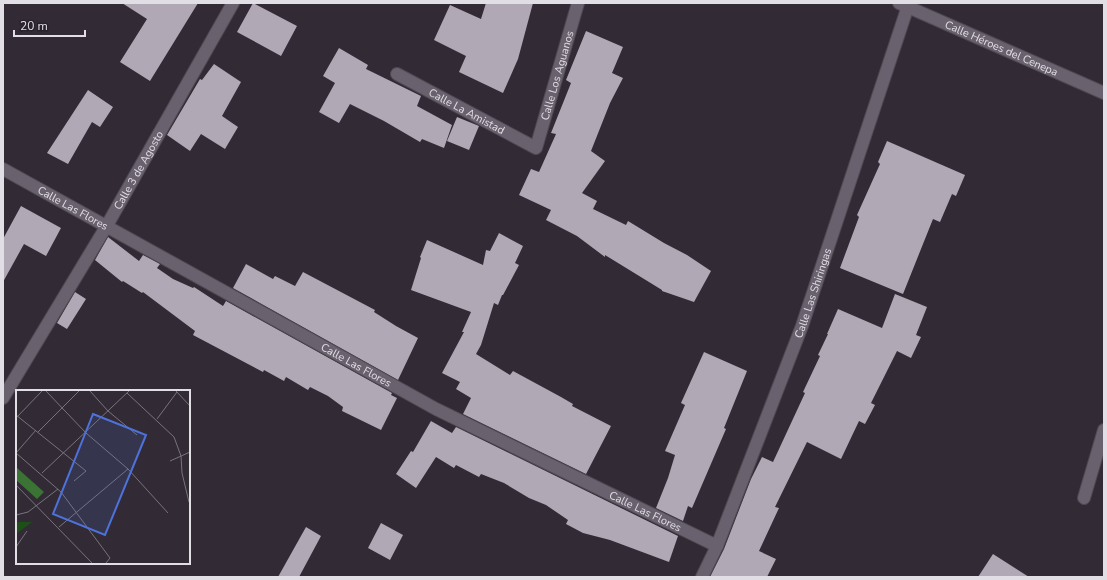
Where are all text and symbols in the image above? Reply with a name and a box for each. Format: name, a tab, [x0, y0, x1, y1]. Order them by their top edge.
scale bar	[14, 12, 85, 38]
street label: Calle Héroes del Cenepa	[942, 17, 1060, 80]
text: 20 m	[20, 18, 48, 34]
street label: Calle Los Aguanos	[537, 29, 578, 122]
street label: Calle La Amistad	[426, 85, 507, 138]
street label: Calle 3 de Agosto	[110, 128, 167, 213]
street label: Calle Las Flores	[35, 183, 111, 234]
street label: Calle Las Shiringas	[791, 246, 835, 340]
street label: Calle Las Flores	[318, 340, 394, 391]
inset map	[16, 390, 190, 564]
street label: Calle Las Flores	[607, 488, 684, 535]

